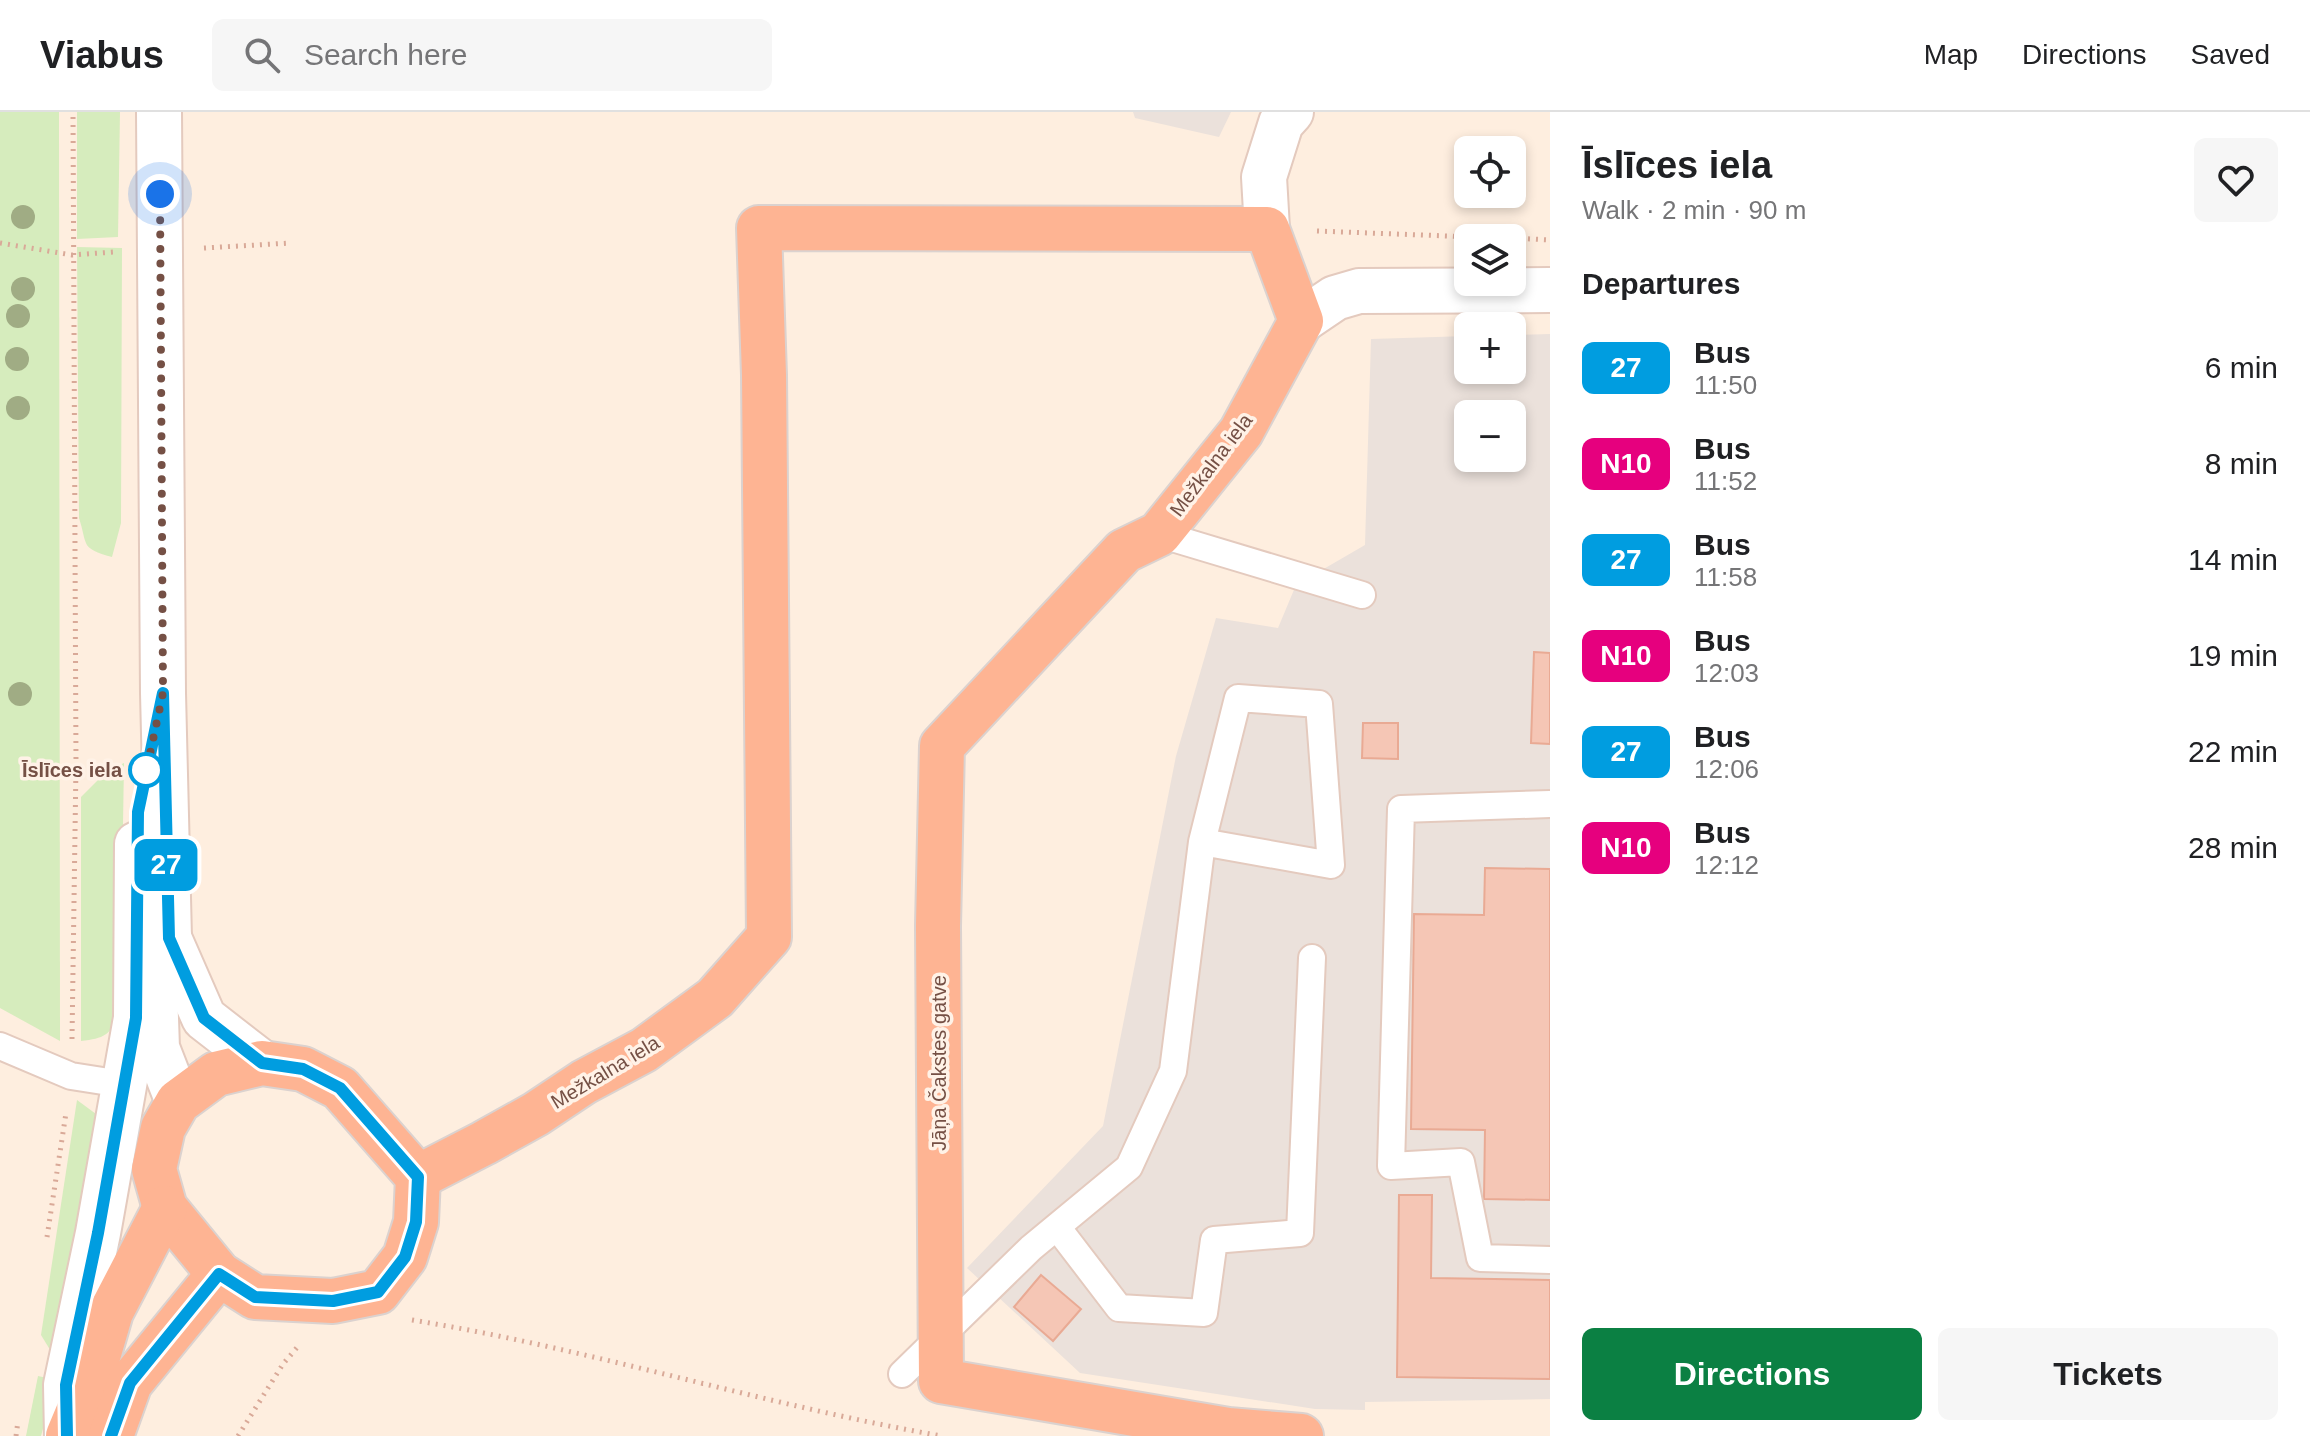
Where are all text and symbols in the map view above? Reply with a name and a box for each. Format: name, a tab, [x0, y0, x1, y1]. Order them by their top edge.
search box	[212, 19, 772, 91]
icon: search	[240, 33, 284, 77]
text: Viabus	[40, 34, 164, 76]
text: Search here	[304, 38, 467, 71]
text: Map	[1924, 39, 1978, 70]
text: Directions	[2022, 39, 2147, 70]
text: Saved	[2191, 39, 2270, 70]
map controls	[1454, 136, 1526, 472]
button: locate	[1454, 136, 1526, 208]
button: heart	[2194, 138, 2278, 222]
text: Īslīces iela	[1582, 144, 1772, 186]
your location	[140, 174, 180, 214]
text: Walk · 2 min · 90 m	[1582, 195, 1806, 225]
button: layers	[1454, 224, 1526, 296]
text: Departures	[1582, 267, 1740, 300]
button: +	[1454, 312, 1526, 384]
text: Bus	[1694, 336, 1751, 369]
text: 6 min	[2205, 351, 2278, 384]
text: 27	[1610, 352, 1642, 383]
text: 11:50	[1694, 370, 1757, 400]
button: −	[1454, 400, 1526, 472]
street label: Mežkalna iela	[1165, 409, 1257, 520]
text: Bus	[1694, 432, 1751, 465]
text: 8 min	[2205, 447, 2278, 480]
text: N10	[1600, 448, 1652, 479]
text: 11:52	[1694, 466, 1757, 496]
text: Bus	[1694, 528, 1751, 561]
text: 14 min	[2188, 543, 2278, 576]
text: 27	[1610, 544, 1642, 575]
text: 11:58	[1694, 562, 1757, 592]
text: Bus	[1694, 624, 1751, 657]
text: 19 min	[2188, 639, 2278, 672]
text: N10	[1600, 640, 1652, 671]
text: 12:03	[1694, 658, 1759, 688]
text: Bus	[1694, 720, 1751, 753]
text: 22 min	[2188, 735, 2278, 768]
text: 27	[1610, 736, 1642, 767]
marker: Īslīces iela	[129, 753, 163, 787]
text: 12:06	[1694, 754, 1759, 784]
place label: Īslīces iela	[21, 759, 123, 781]
text: Bus	[1694, 816, 1751, 849]
text: 28 min	[2188, 831, 2278, 864]
text: N10	[1600, 832, 1652, 863]
line badge: 27	[130, 839, 202, 891]
text: 27	[150, 849, 182, 880]
text: 12:12	[1694, 850, 1759, 880]
street label: Jāņa Čakstes gatve	[928, 975, 950, 1151]
street label: Mežkalna iela	[547, 1031, 664, 1113]
button: Directions	[1582, 1328, 1922, 1420]
button: Tickets	[1938, 1328, 2278, 1420]

